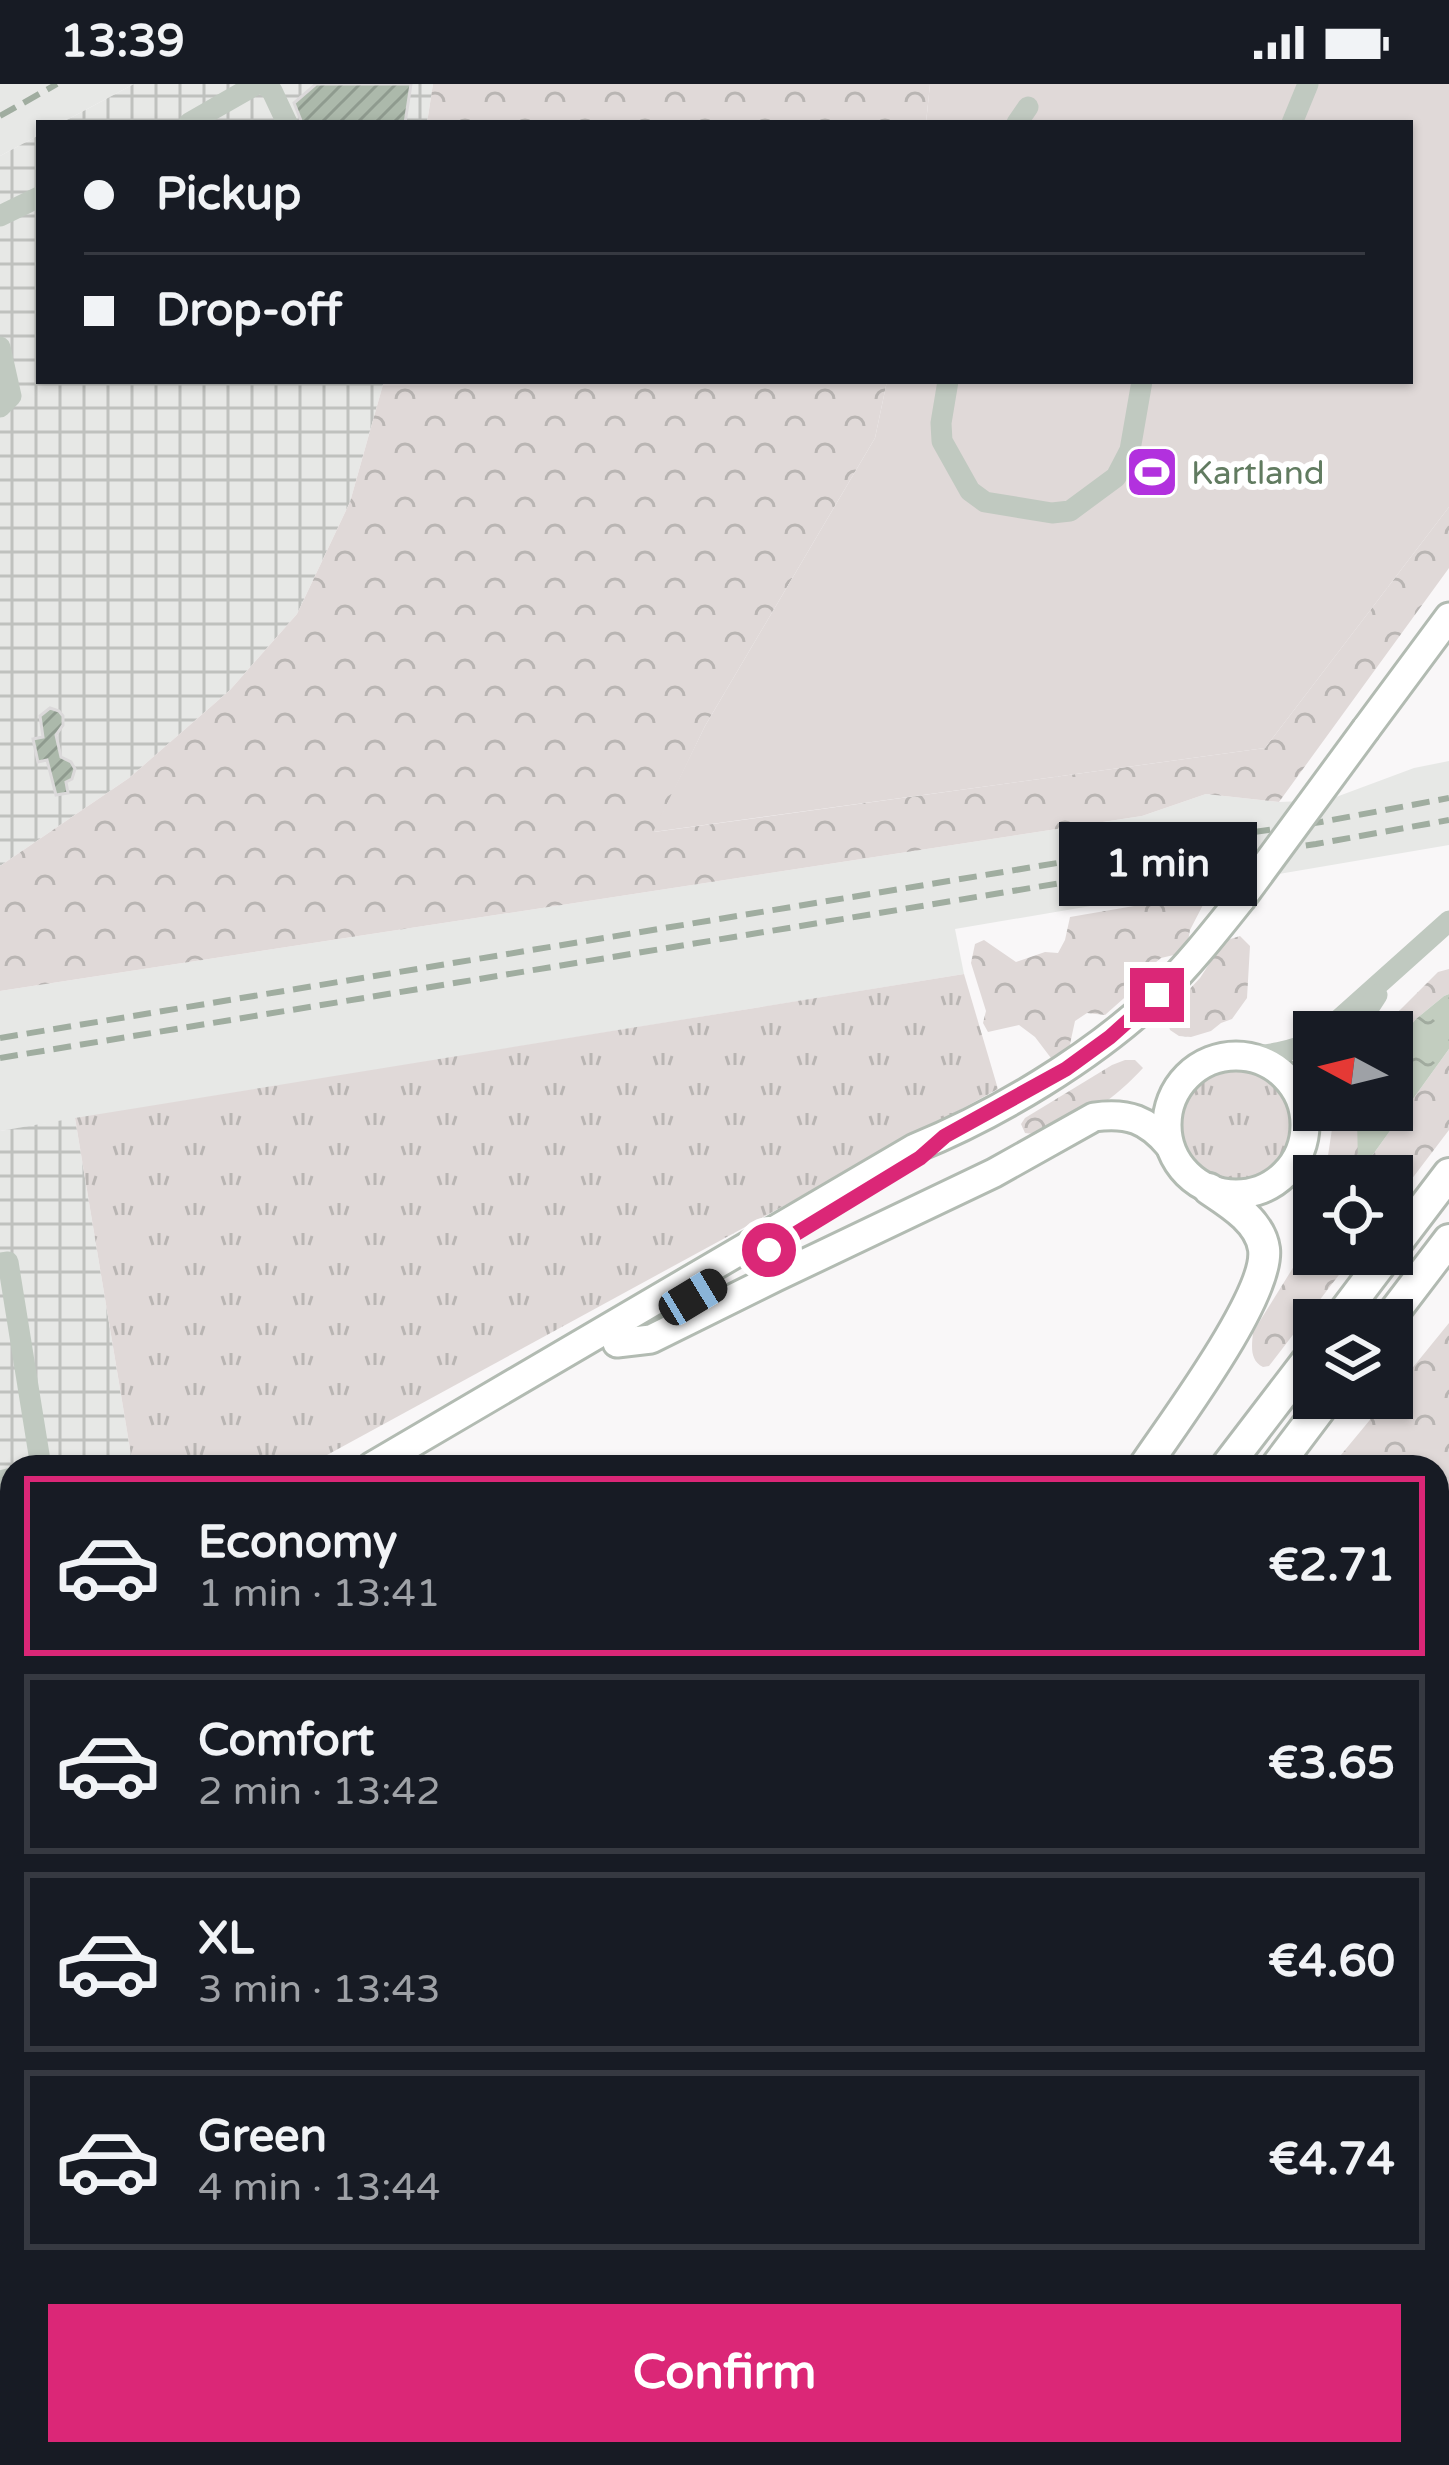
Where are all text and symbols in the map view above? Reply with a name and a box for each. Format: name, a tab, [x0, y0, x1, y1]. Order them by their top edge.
text: 13:39	[60, 15, 185, 69]
text: Pickup	[156, 168, 301, 222]
text: Drop-off	[156, 284, 342, 338]
sports icon: Kartland	[1124, 444, 1180, 500]
place label: Kartland	[1191, 454, 1325, 493]
callout: 1 min	[1058, 821, 1256, 905]
text: 1 min	[1106, 840, 1210, 887]
route end	[1130, 968, 1184, 1022]
north arrow	[1293, 1011, 1413, 1131]
map controls	[1293, 1011, 1413, 1419]
button: locate	[1293, 1155, 1413, 1275]
route start	[742, 1223, 796, 1277]
car	[653, 1263, 733, 1331]
button: layers	[1293, 1299, 1413, 1419]
icon: car	[54, 1512, 162, 1620]
text: Economy	[198, 1516, 397, 1570]
text: €2.71	[1268, 1539, 1395, 1593]
text: 1 min · 13:41	[198, 1570, 440, 1617]
icon: car	[54, 1710, 162, 1818]
text: Comfort	[198, 1714, 374, 1768]
text: €3.65	[1268, 1737, 1395, 1791]
text: 2 min · 13:42	[198, 1768, 440, 1815]
icon: car	[54, 1908, 162, 2016]
text: XL	[198, 1912, 254, 1966]
text: €4.60	[1268, 1935, 1395, 1989]
text: 3 min · 13:43	[198, 1966, 440, 2013]
icon: car	[54, 2106, 162, 2214]
text: Green	[198, 2110, 327, 2164]
text: €4.74	[1268, 2133, 1395, 2187]
text: 4 min · 13:44	[198, 2164, 440, 2211]
button: Confirm	[48, 2304, 1401, 2442]

